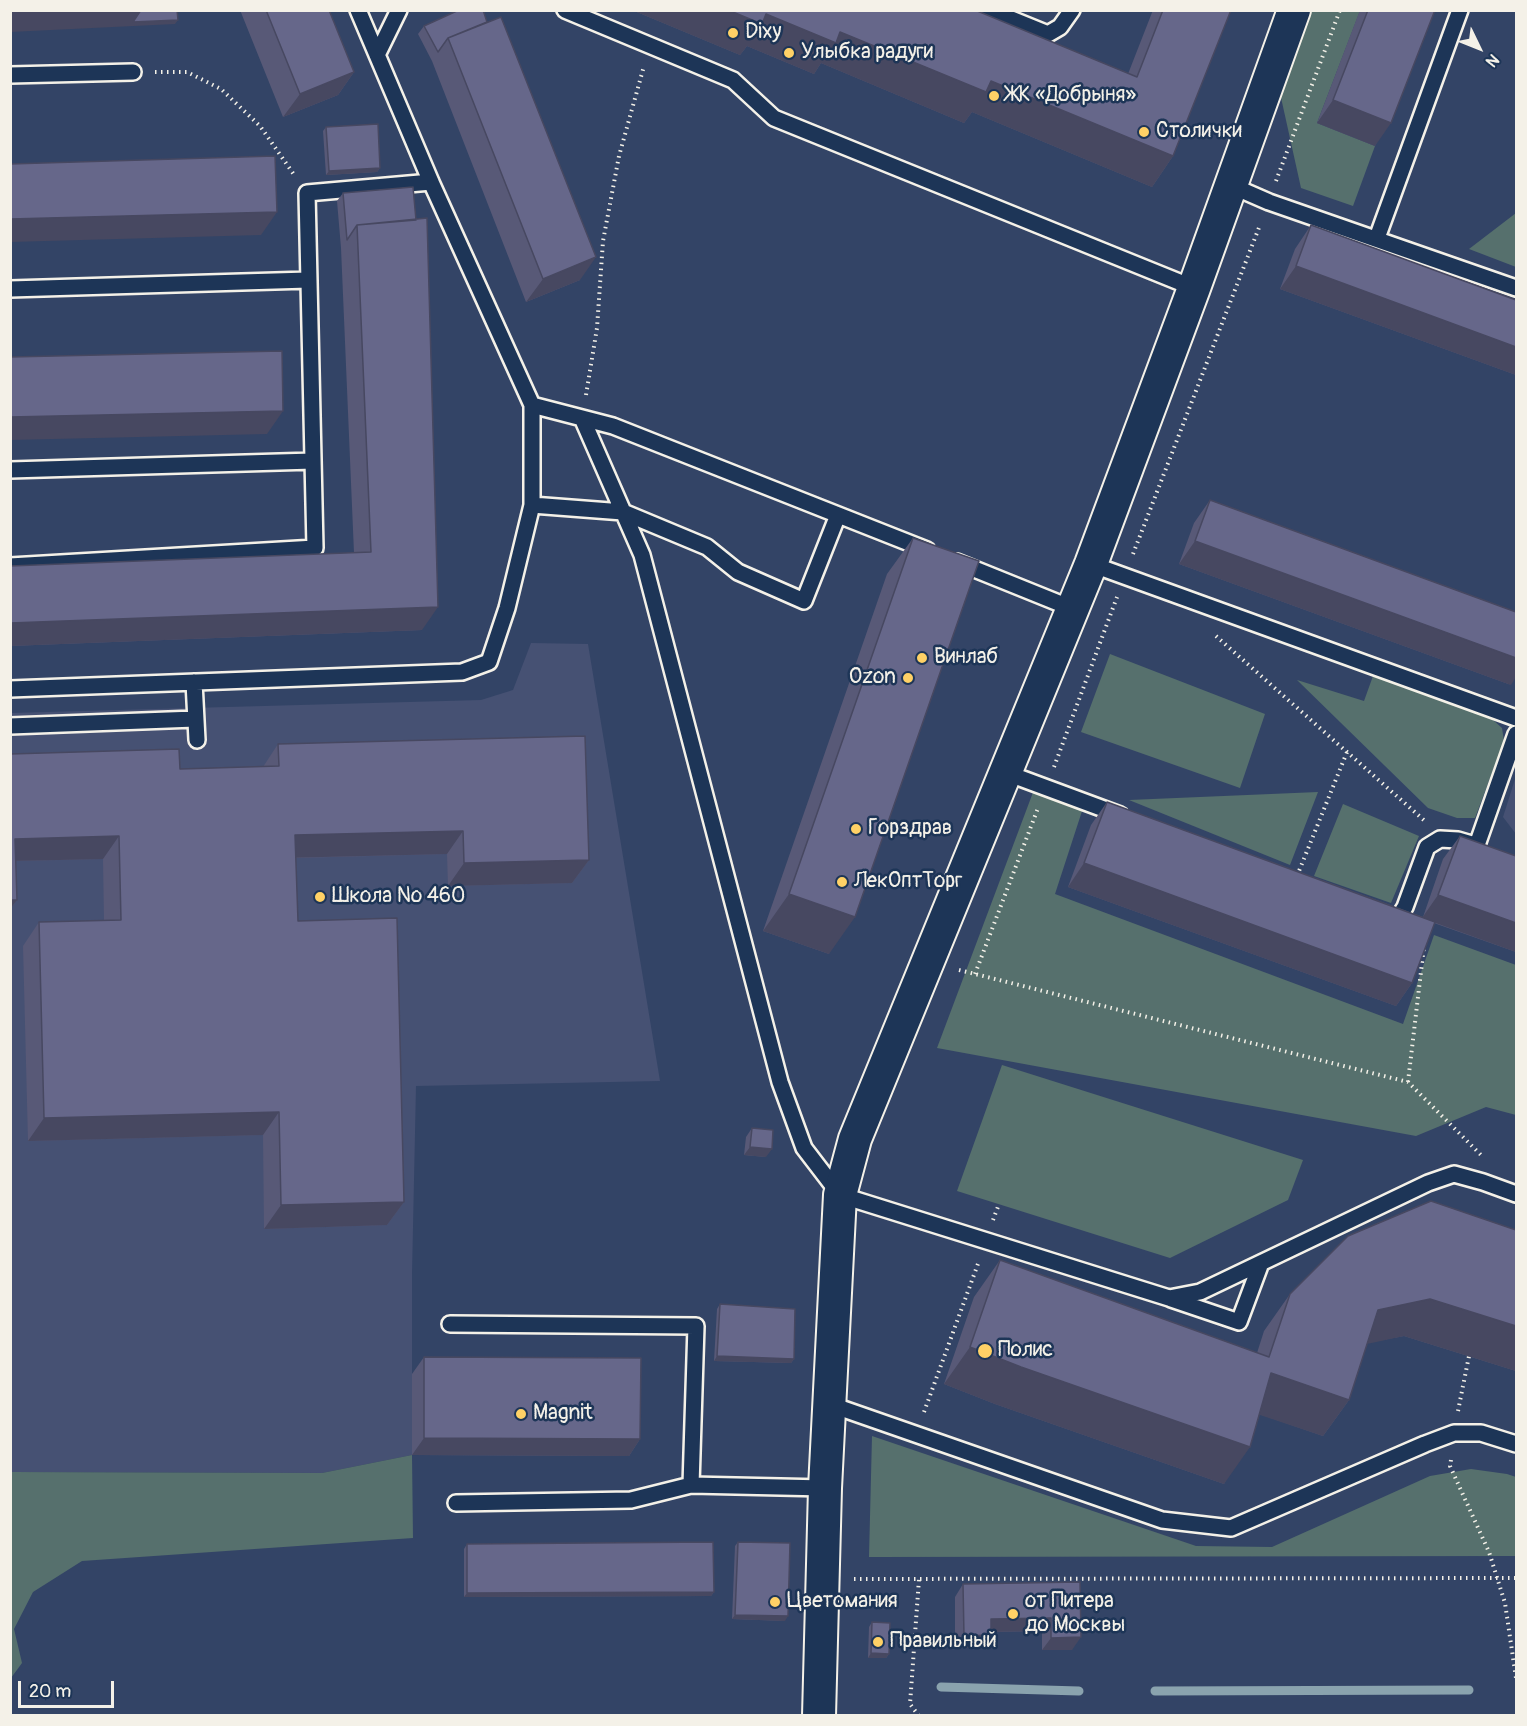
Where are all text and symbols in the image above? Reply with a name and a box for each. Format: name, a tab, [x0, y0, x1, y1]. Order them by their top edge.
north arrow	[1449, 18, 1509, 78]
place label: Dixy	[745, 20, 781, 46]
marker: Dixy	[726, 26, 740, 40]
place label: Улыбка радуги	[801, 40, 933, 66]
marker: Улыбка радуги	[782, 46, 796, 60]
text: N	[1481, 49, 1503, 71]
place label: ЖК «Добрыня»	[1006, 83, 1136, 109]
marker: ЖК «Добрыня»	[987, 89, 1001, 103]
place label: Столички	[1156, 119, 1242, 145]
marker: Столички	[1137, 125, 1151, 139]
place label: Винлаб	[934, 645, 998, 671]
marker: Винлаб	[915, 651, 929, 665]
place label: Ozon	[849, 665, 896, 691]
marker: Ozon	[901, 671, 915, 685]
place label: Горздрав	[868, 816, 952, 842]
marker: Горздрав	[849, 822, 863, 836]
place label: ЛекОптТорг	[854, 869, 962, 895]
marker: ЛекОптТорг	[835, 875, 849, 889]
place label: Школа № 460	[332, 884, 465, 910]
marker: Школа № 460	[313, 890, 327, 904]
place label: Полис	[998, 1338, 1053, 1364]
marker: Полис	[976, 1342, 994, 1360]
place label: Magnit	[533, 1401, 593, 1427]
marker: Magnit	[514, 1407, 528, 1421]
place label: Цветомания	[787, 1589, 898, 1615]
place label: от Питера до Москвы	[1025, 1589, 1125, 1639]
marker: Цветомания	[768, 1595, 782, 1609]
marker: от Питера до Москвы	[1006, 1607, 1020, 1621]
place label: Правильный	[890, 1629, 997, 1655]
marker: Правильный	[871, 1635, 885, 1649]
scale bar	[21, 1669, 117, 1707]
text: 20 m	[29, 1680, 71, 1703]

